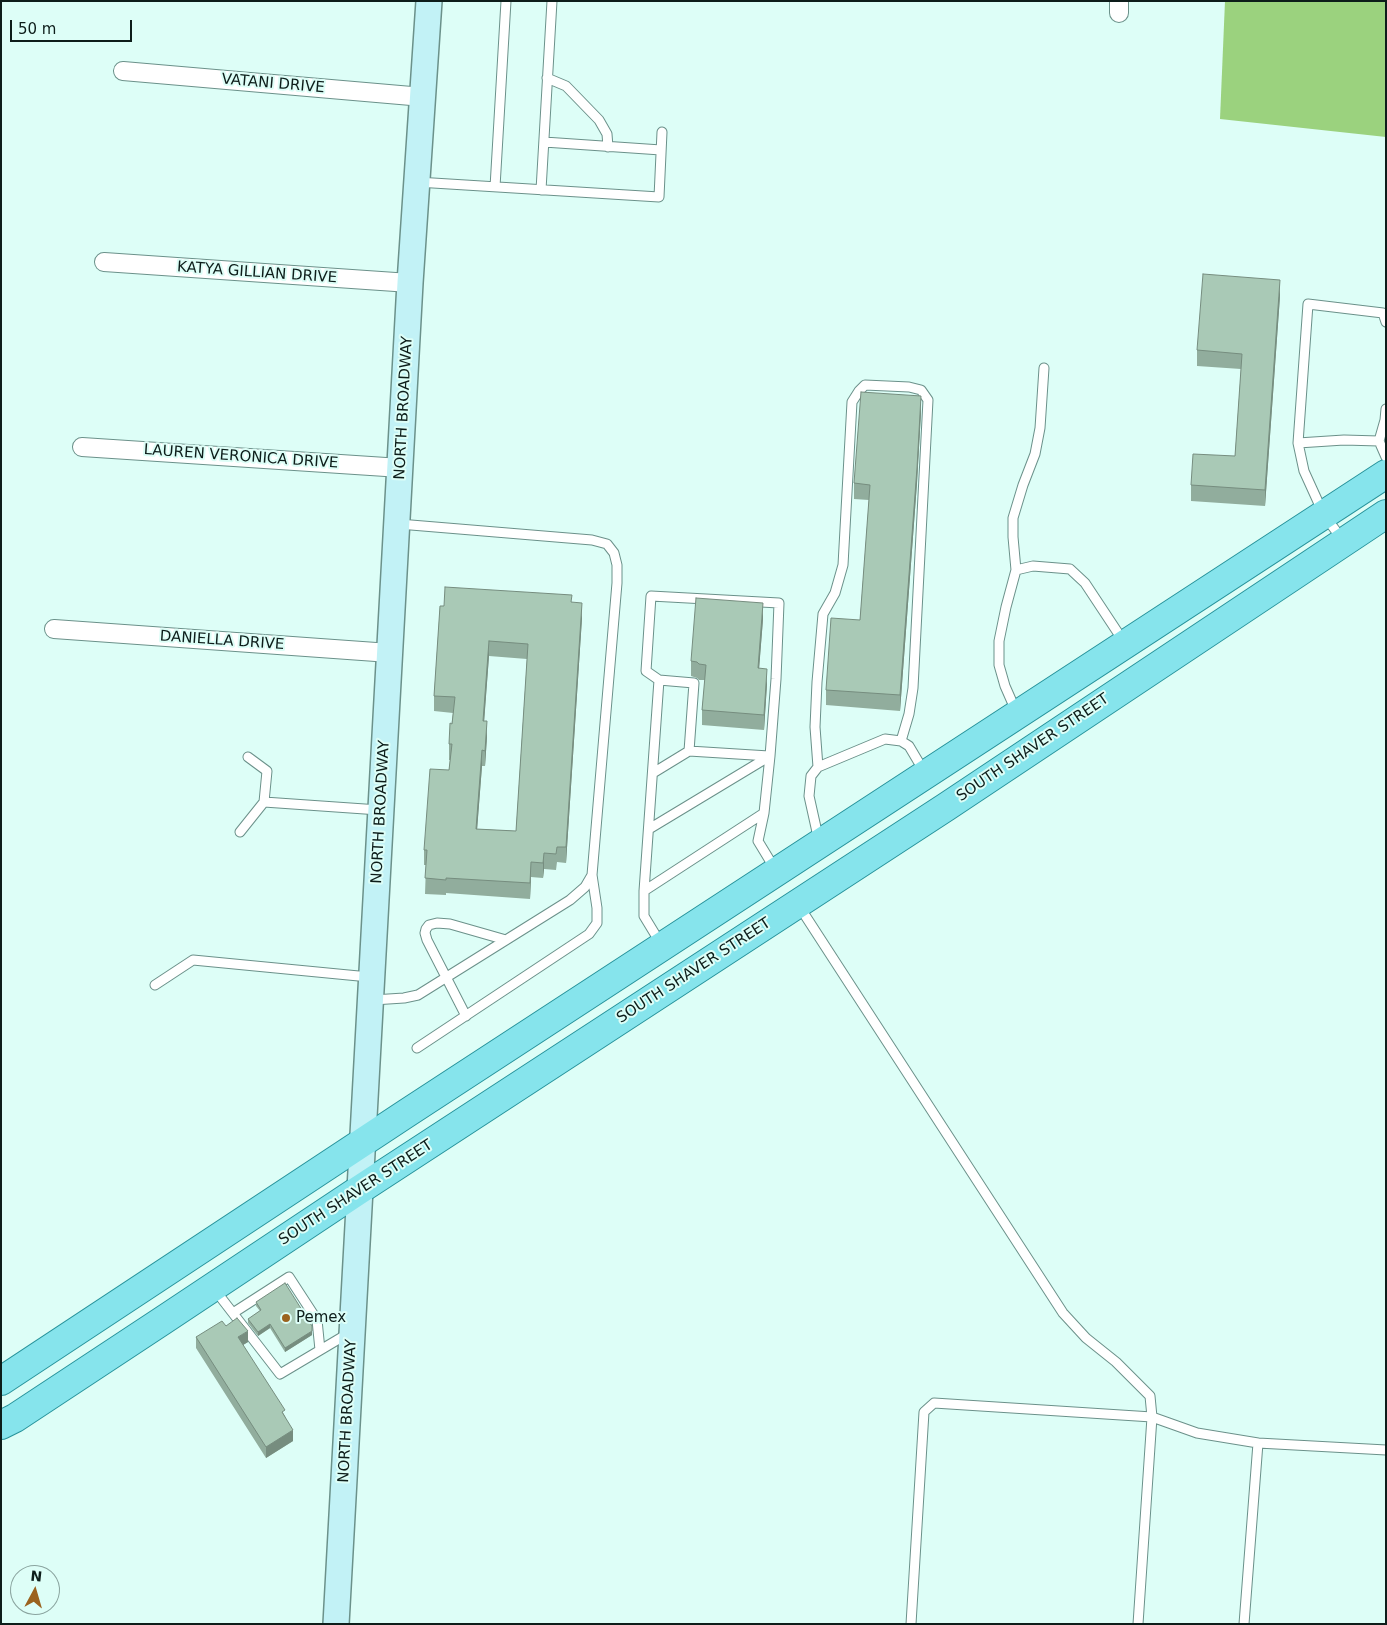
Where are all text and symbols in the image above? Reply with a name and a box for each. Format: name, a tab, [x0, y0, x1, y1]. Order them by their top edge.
scale bar	[12, 10, 135, 42]
text: 50 m	[18, 20, 56, 38]
street label: VATANI DRIVE	[221, 71, 325, 97]
street label: KATYA GILLIAN DRIVE	[176, 258, 338, 288]
street label: NORTH BROADWAY	[391, 336, 417, 480]
street label: LAUREN VERONICA DRIVE	[143, 441, 339, 473]
street label: DANIELLA DRIVE	[159, 628, 285, 654]
street label: SOUTH SHAVER STREET	[953, 690, 1113, 806]
street label: NORTH BROADWAY	[368, 740, 394, 884]
street label: SOUTH SHAVER STREET	[614, 914, 774, 1028]
street label: SOUTH SHAVER STREET	[276, 1136, 436, 1250]
place label: Pemex	[296, 1309, 346, 1327]
marker: Pemex	[280, 1312, 292, 1324]
street label: NORTH BROADWAY	[335, 1339, 361, 1483]
north arrow	[10, 1565, 60, 1615]
text: N	[30, 1568, 43, 1585]

